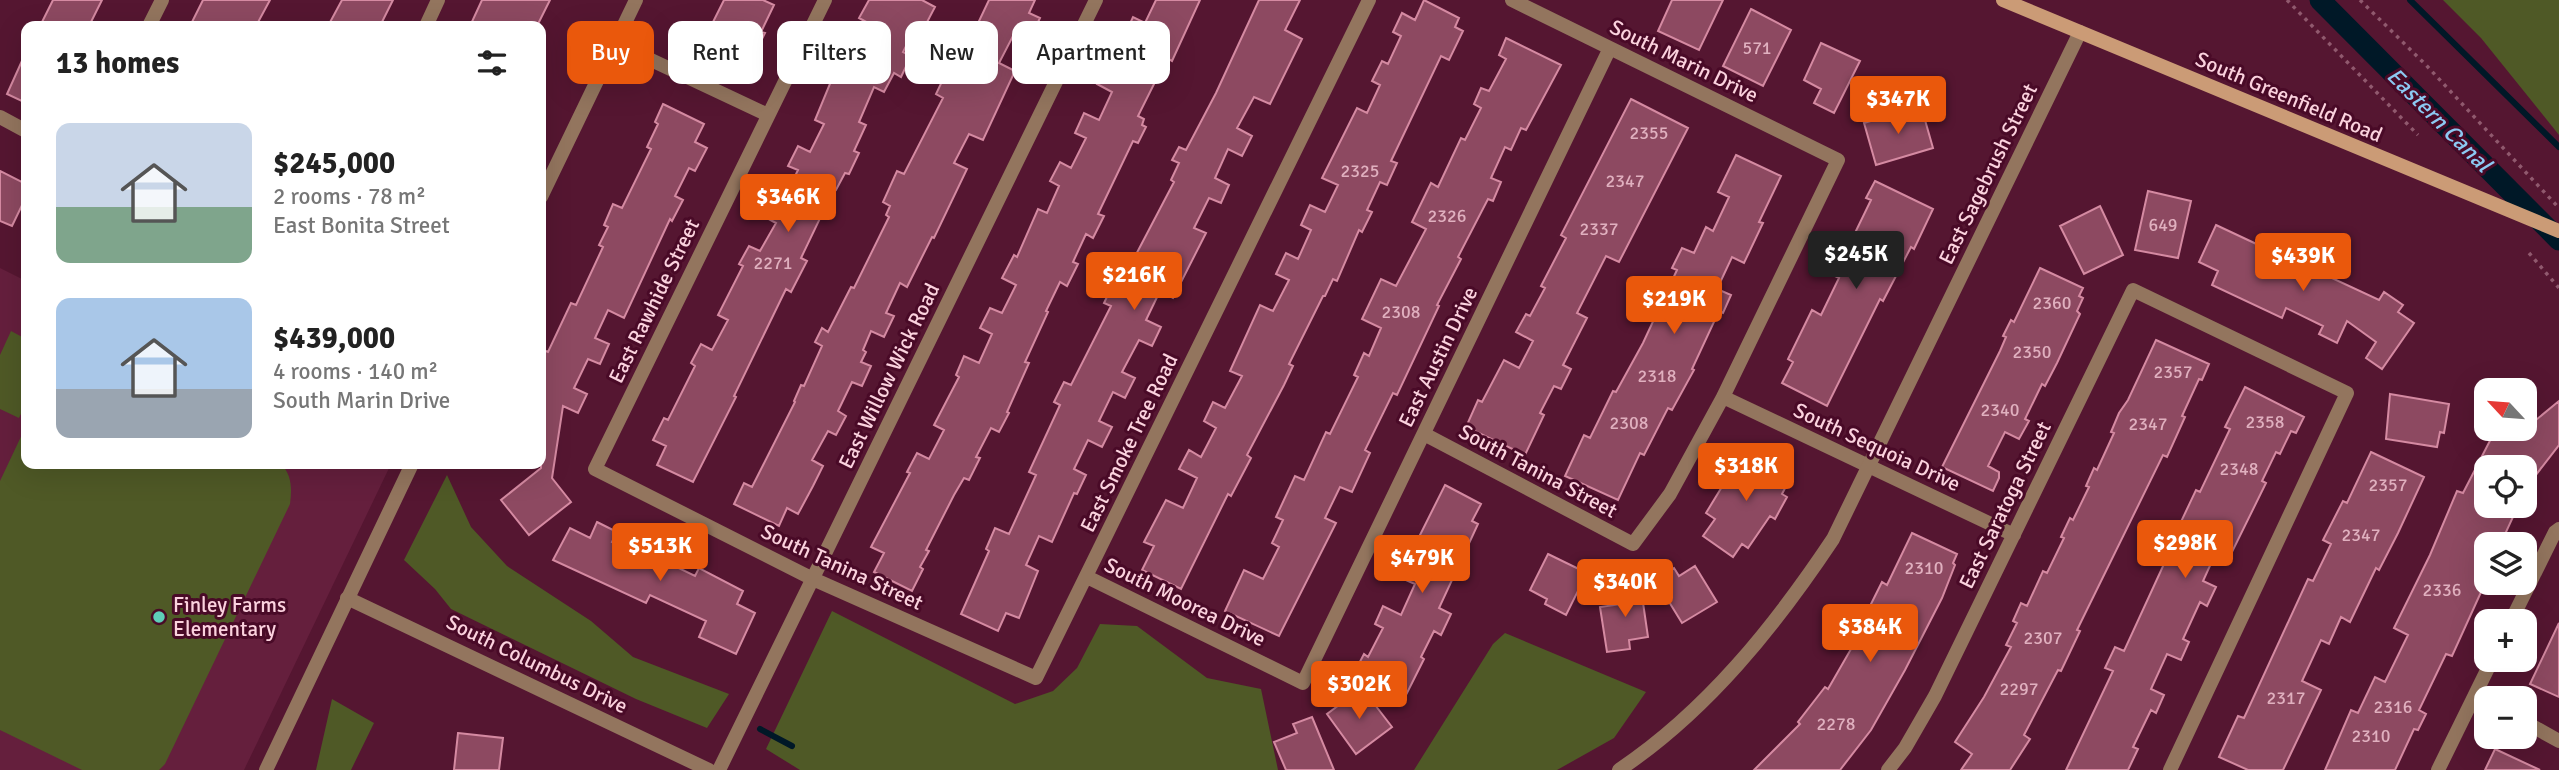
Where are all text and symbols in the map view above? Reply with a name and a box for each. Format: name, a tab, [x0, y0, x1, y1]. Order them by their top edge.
street label: South Marin Drive	[1606, 14, 1762, 108]
chip: Buy	[567, 21, 654, 84]
chip: Rent	[668, 21, 763, 84]
chip: Filters	[777, 21, 891, 84]
chip: New	[905, 21, 998, 84]
chip: Apartment	[1012, 21, 1170, 84]
house number: 571	[1742, 37, 1772, 59]
icon: filters	[473, 44, 511, 82]
text: 13 homes	[56, 45, 179, 82]
street label: South Greenfield Road	[2192, 46, 2386, 148]
water label: Eastern Canal	[2381, 62, 2499, 180]
pin: $347K	[1849, 76, 1947, 136]
street label: East Sagebrush Street	[1933, 79, 2043, 269]
text: $347K	[1866, 84, 1930, 113]
house number: 2355	[1630, 122, 1668, 144]
text: $245,000	[273, 145, 395, 182]
icon: home	[112, 151, 196, 235]
house number: 2325	[1341, 160, 1379, 182]
house number: 2347	[1606, 170, 1644, 192]
pin: $346K	[739, 174, 837, 234]
text: 2 rooms · 78 m²	[273, 182, 426, 211]
text: $346K	[756, 182, 820, 211]
house number: 2326	[1428, 205, 1466, 227]
text: East Bonita Street	[273, 211, 450, 240]
house number: 649	[2148, 214, 2178, 236]
street label: East Rawhide Street	[603, 215, 705, 387]
house number: 2337	[1580, 218, 1618, 240]
pin: $245K	[1807, 232, 1905, 291]
pin: $439K	[2254, 233, 2352, 293]
text: $245K	[1824, 239, 1888, 268]
text: $439K	[2271, 241, 2335, 270]
house number: 2271	[754, 252, 792, 274]
pin: $216K	[1085, 252, 1183, 312]
text: $216K	[1102, 260, 1166, 289]
pin: $219K	[1625, 276, 1723, 336]
street label: East Willow Wick Road	[833, 279, 945, 473]
street label: East Austin Drive	[1393, 283, 1483, 431]
text: $219K	[1642, 284, 1706, 313]
house number: 2360	[2033, 292, 2071, 314]
house number: 2308	[1382, 301, 1420, 323]
text: $439,000	[273, 320, 395, 357]
icon: home	[112, 326, 196, 410]
house number: 2350	[2013, 341, 2051, 363]
street label: East Smoke Tree Road	[1074, 350, 1184, 536]
text: 4 rooms · 140 m²	[273, 357, 438, 386]
house number: 2357	[2154, 361, 2192, 383]
house number: 2318	[1638, 365, 1676, 387]
north arrow	[2474, 378, 2538, 441]
map controls	[2474, 378, 2537, 749]
text: South Marin Drive	[273, 386, 450, 415]
street label: South Sequoia Drive	[1789, 397, 1965, 497]
house number: 2340	[1981, 399, 2019, 421]
house number: 2358	[2246, 411, 2284, 433]
house number: 2308	[1610, 412, 1648, 434]
house number: 2347	[2129, 413, 2167, 435]
street label: East Saratoga Street	[1953, 417, 2057, 593]
street label: South Tanina Street	[1454, 418, 1622, 524]
pin: $318K	[1697, 444, 1795, 503]
text: $318K	[1714, 451, 1778, 480]
button: locate	[2474, 455, 2537, 518]
house number: 2348	[2220, 458, 2258, 480]
house number: 2357	[2369, 474, 2407, 496]
street label: South Tanina Street	[757, 518, 927, 616]
pin: $298K	[2136, 520, 2234, 580]
pin: $513K	[611, 524, 709, 583]
house number: 2347	[2342, 524, 2380, 546]
text: $298K	[2153, 528, 2217, 557]
text: $513K	[628, 531, 692, 560]
button: layers	[2474, 532, 2537, 595]
pin: $479K	[1373, 536, 1471, 595]
text: $479K	[1390, 543, 1454, 572]
street label: South Moorea Drive	[1100, 552, 1270, 652]
house number: 2310	[1905, 557, 1943, 579]
pin: $340K	[1576, 560, 1674, 619]
text: $340K	[1593, 567, 1657, 596]
house number: 2336	[2423, 579, 2461, 601]
place label: Finley Farms Elementary	[173, 592, 286, 642]
pin: $384K	[1821, 604, 1919, 664]
marker: Finley Farms Elementary	[151, 609, 167, 625]
street label: South Columbus Drive	[442, 609, 632, 719]
button: +	[2474, 609, 2537, 672]
text: $384K	[1838, 612, 1902, 641]
house number: 2307	[2024, 627, 2062, 649]
pin: $302K	[1310, 662, 1408, 721]
text: $302K	[1327, 669, 1391, 698]
house number: 2297	[2000, 678, 2038, 700]
button: −	[2474, 686, 2537, 749]
house number: 2317	[2267, 687, 2305, 709]
house number: 2316	[2374, 696, 2412, 718]
house number: 2278	[1817, 713, 1855, 735]
house number: 2310	[2352, 725, 2390, 747]

